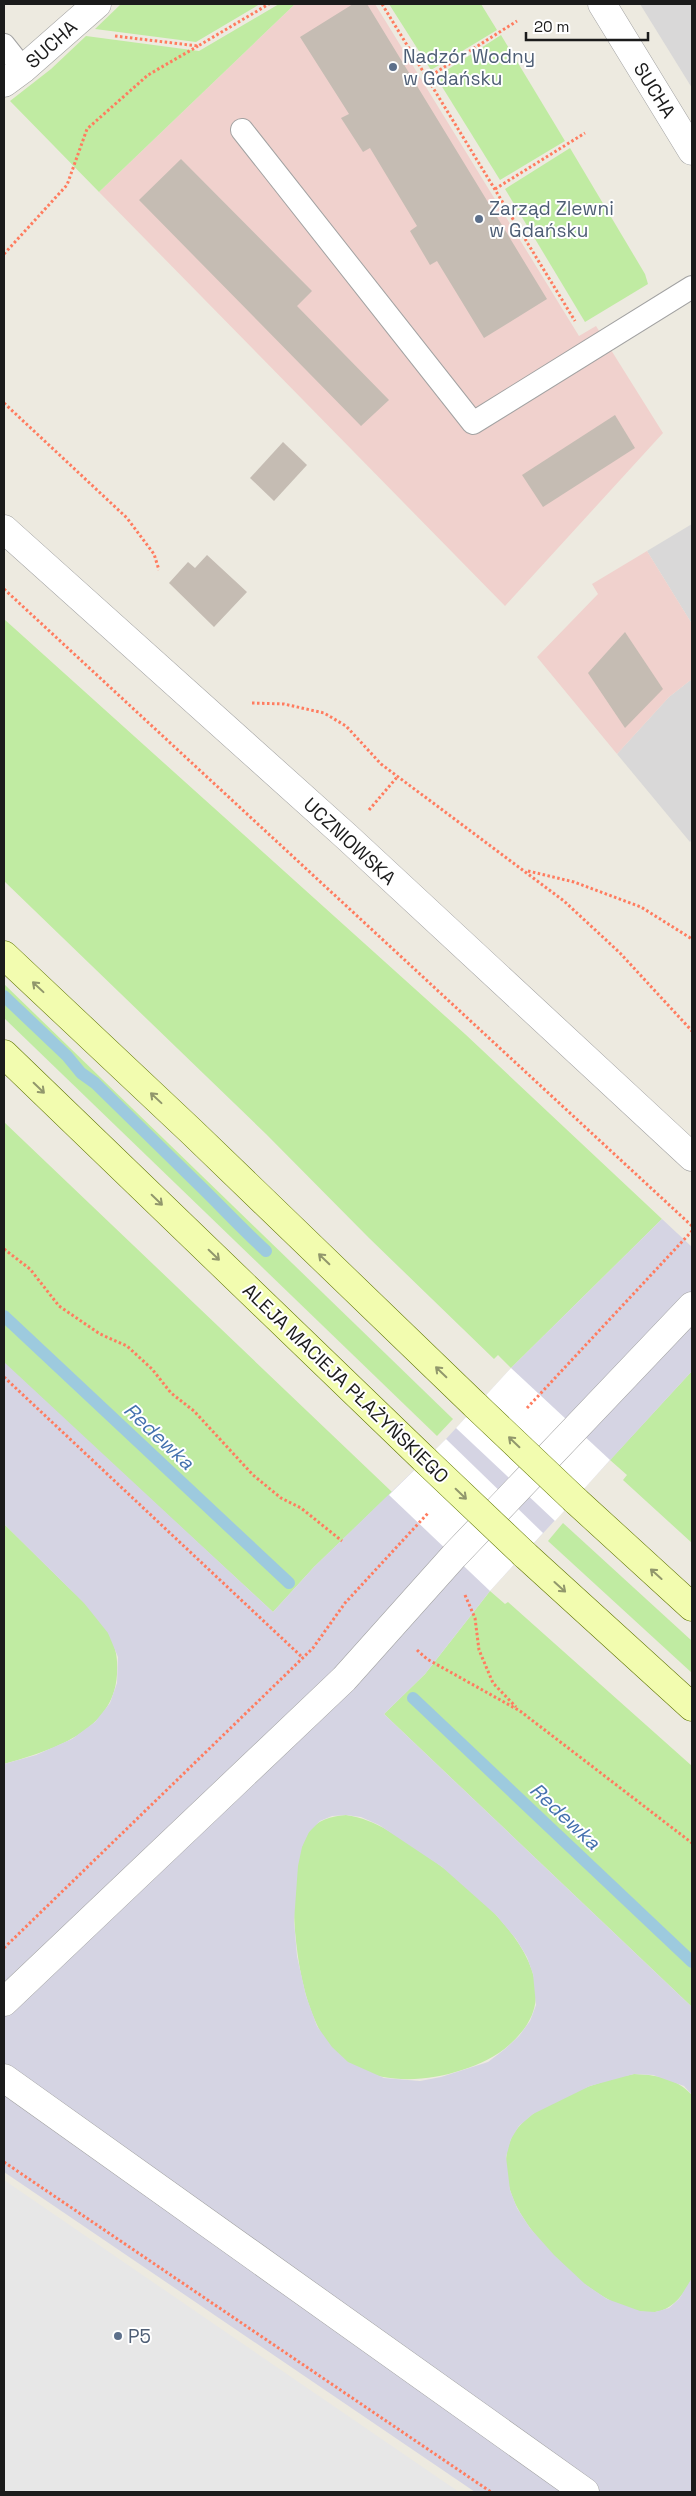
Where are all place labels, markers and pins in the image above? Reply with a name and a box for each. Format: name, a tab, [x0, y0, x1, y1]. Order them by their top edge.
place label: Nadzór Wodny w Gdańsku	[403, 44, 535, 91]
marker: Nadzór Wodny w Gdańsku	[387, 61, 399, 73]
place label: Zarząd Zlewni w Gdańsku	[489, 196, 614, 243]
marker: Zarząd Zlewni w Gdańsku	[473, 213, 485, 225]
place label: P5	[128, 2324, 151, 2349]
marker: P5	[112, 2330, 124, 2342]

